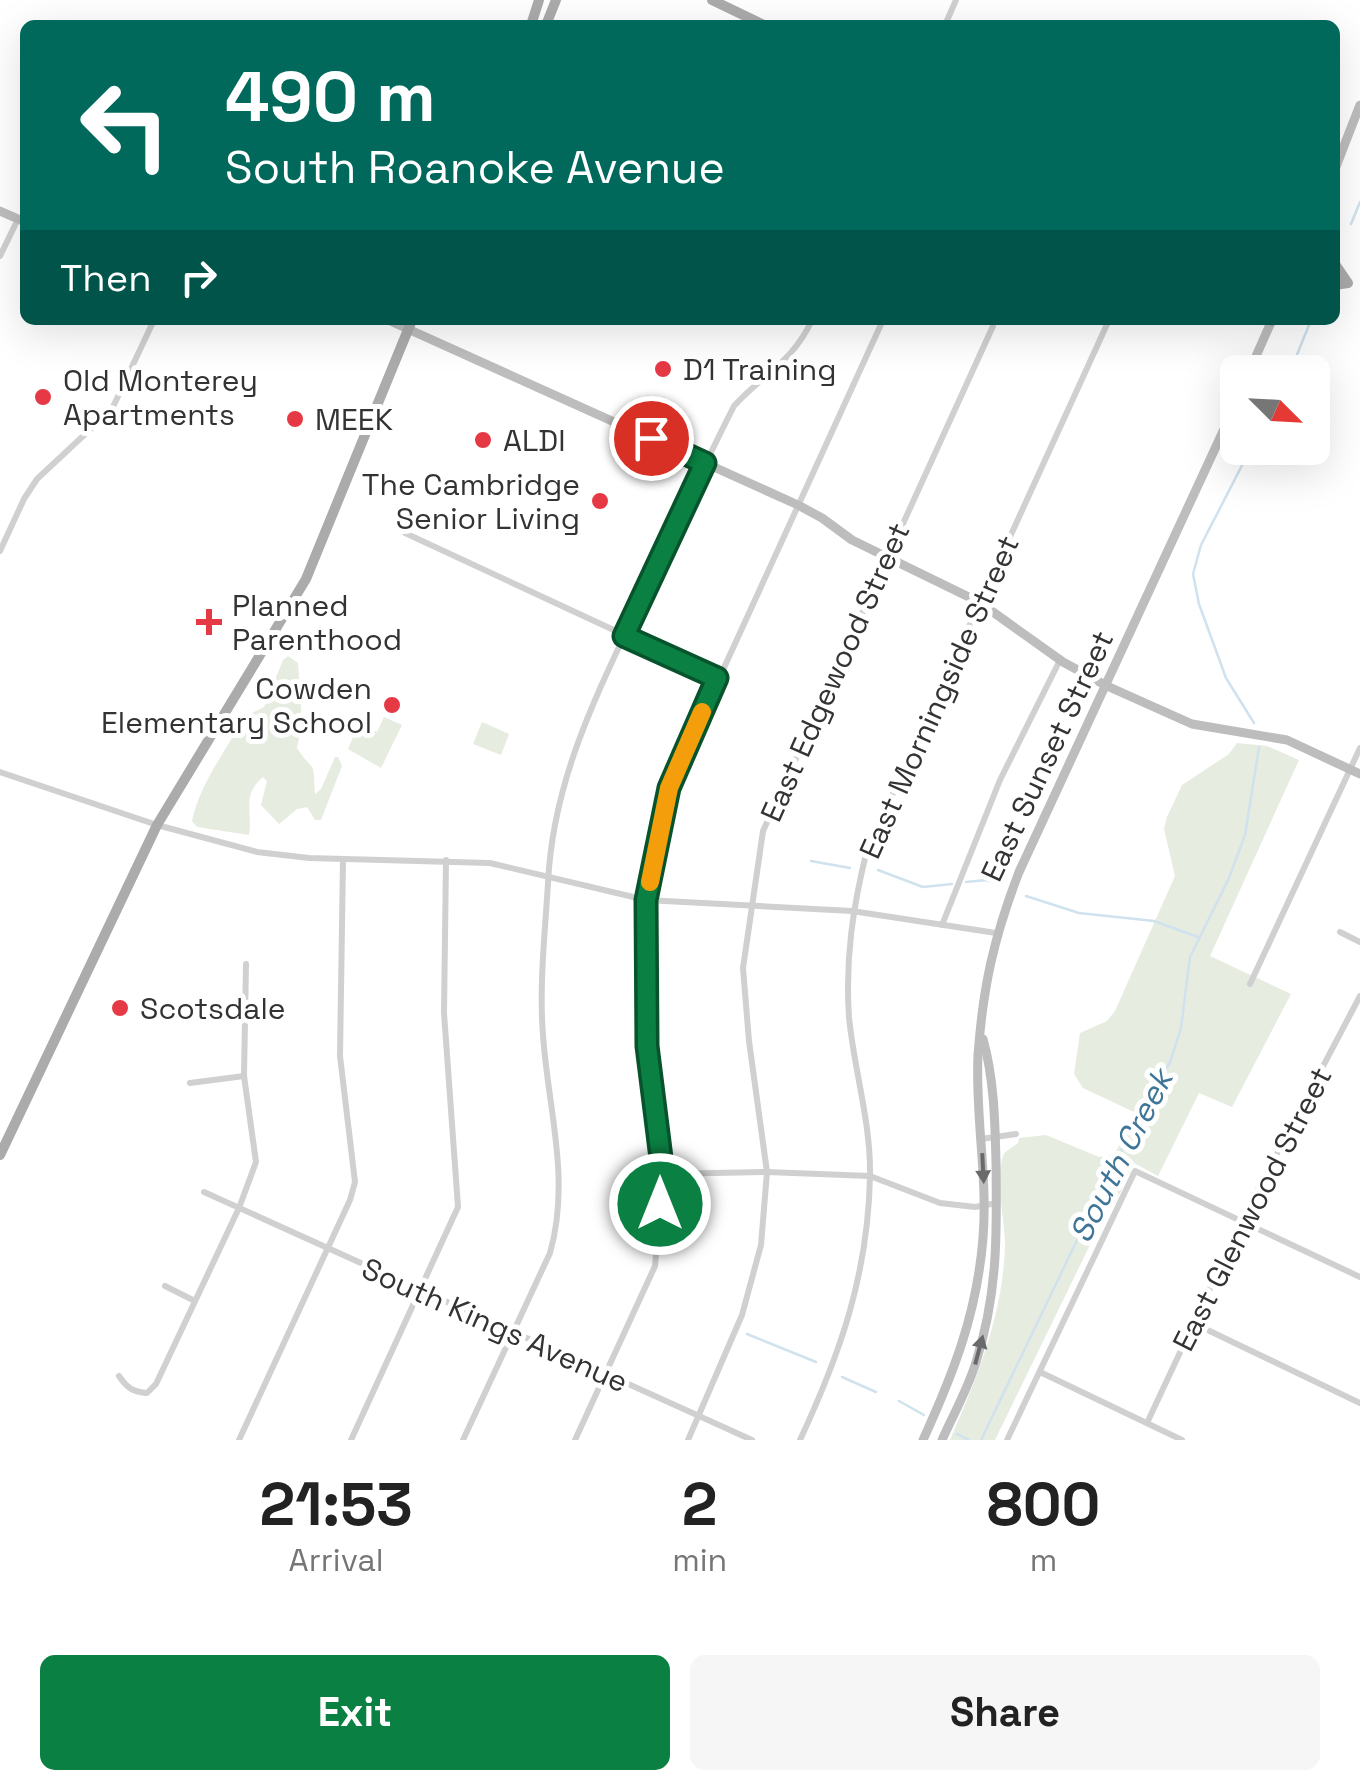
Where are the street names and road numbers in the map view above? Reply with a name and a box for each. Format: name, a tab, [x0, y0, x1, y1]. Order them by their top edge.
street label: East Edgewood Street	[751, 516, 919, 828]
street label: East Morningside Street	[850, 529, 1028, 865]
street label: East Sunset Street	[972, 624, 1122, 888]
street label: East Glenwood Street	[1163, 1060, 1341, 1358]
street label: South Kings Avenue	[356, 1249, 634, 1401]

